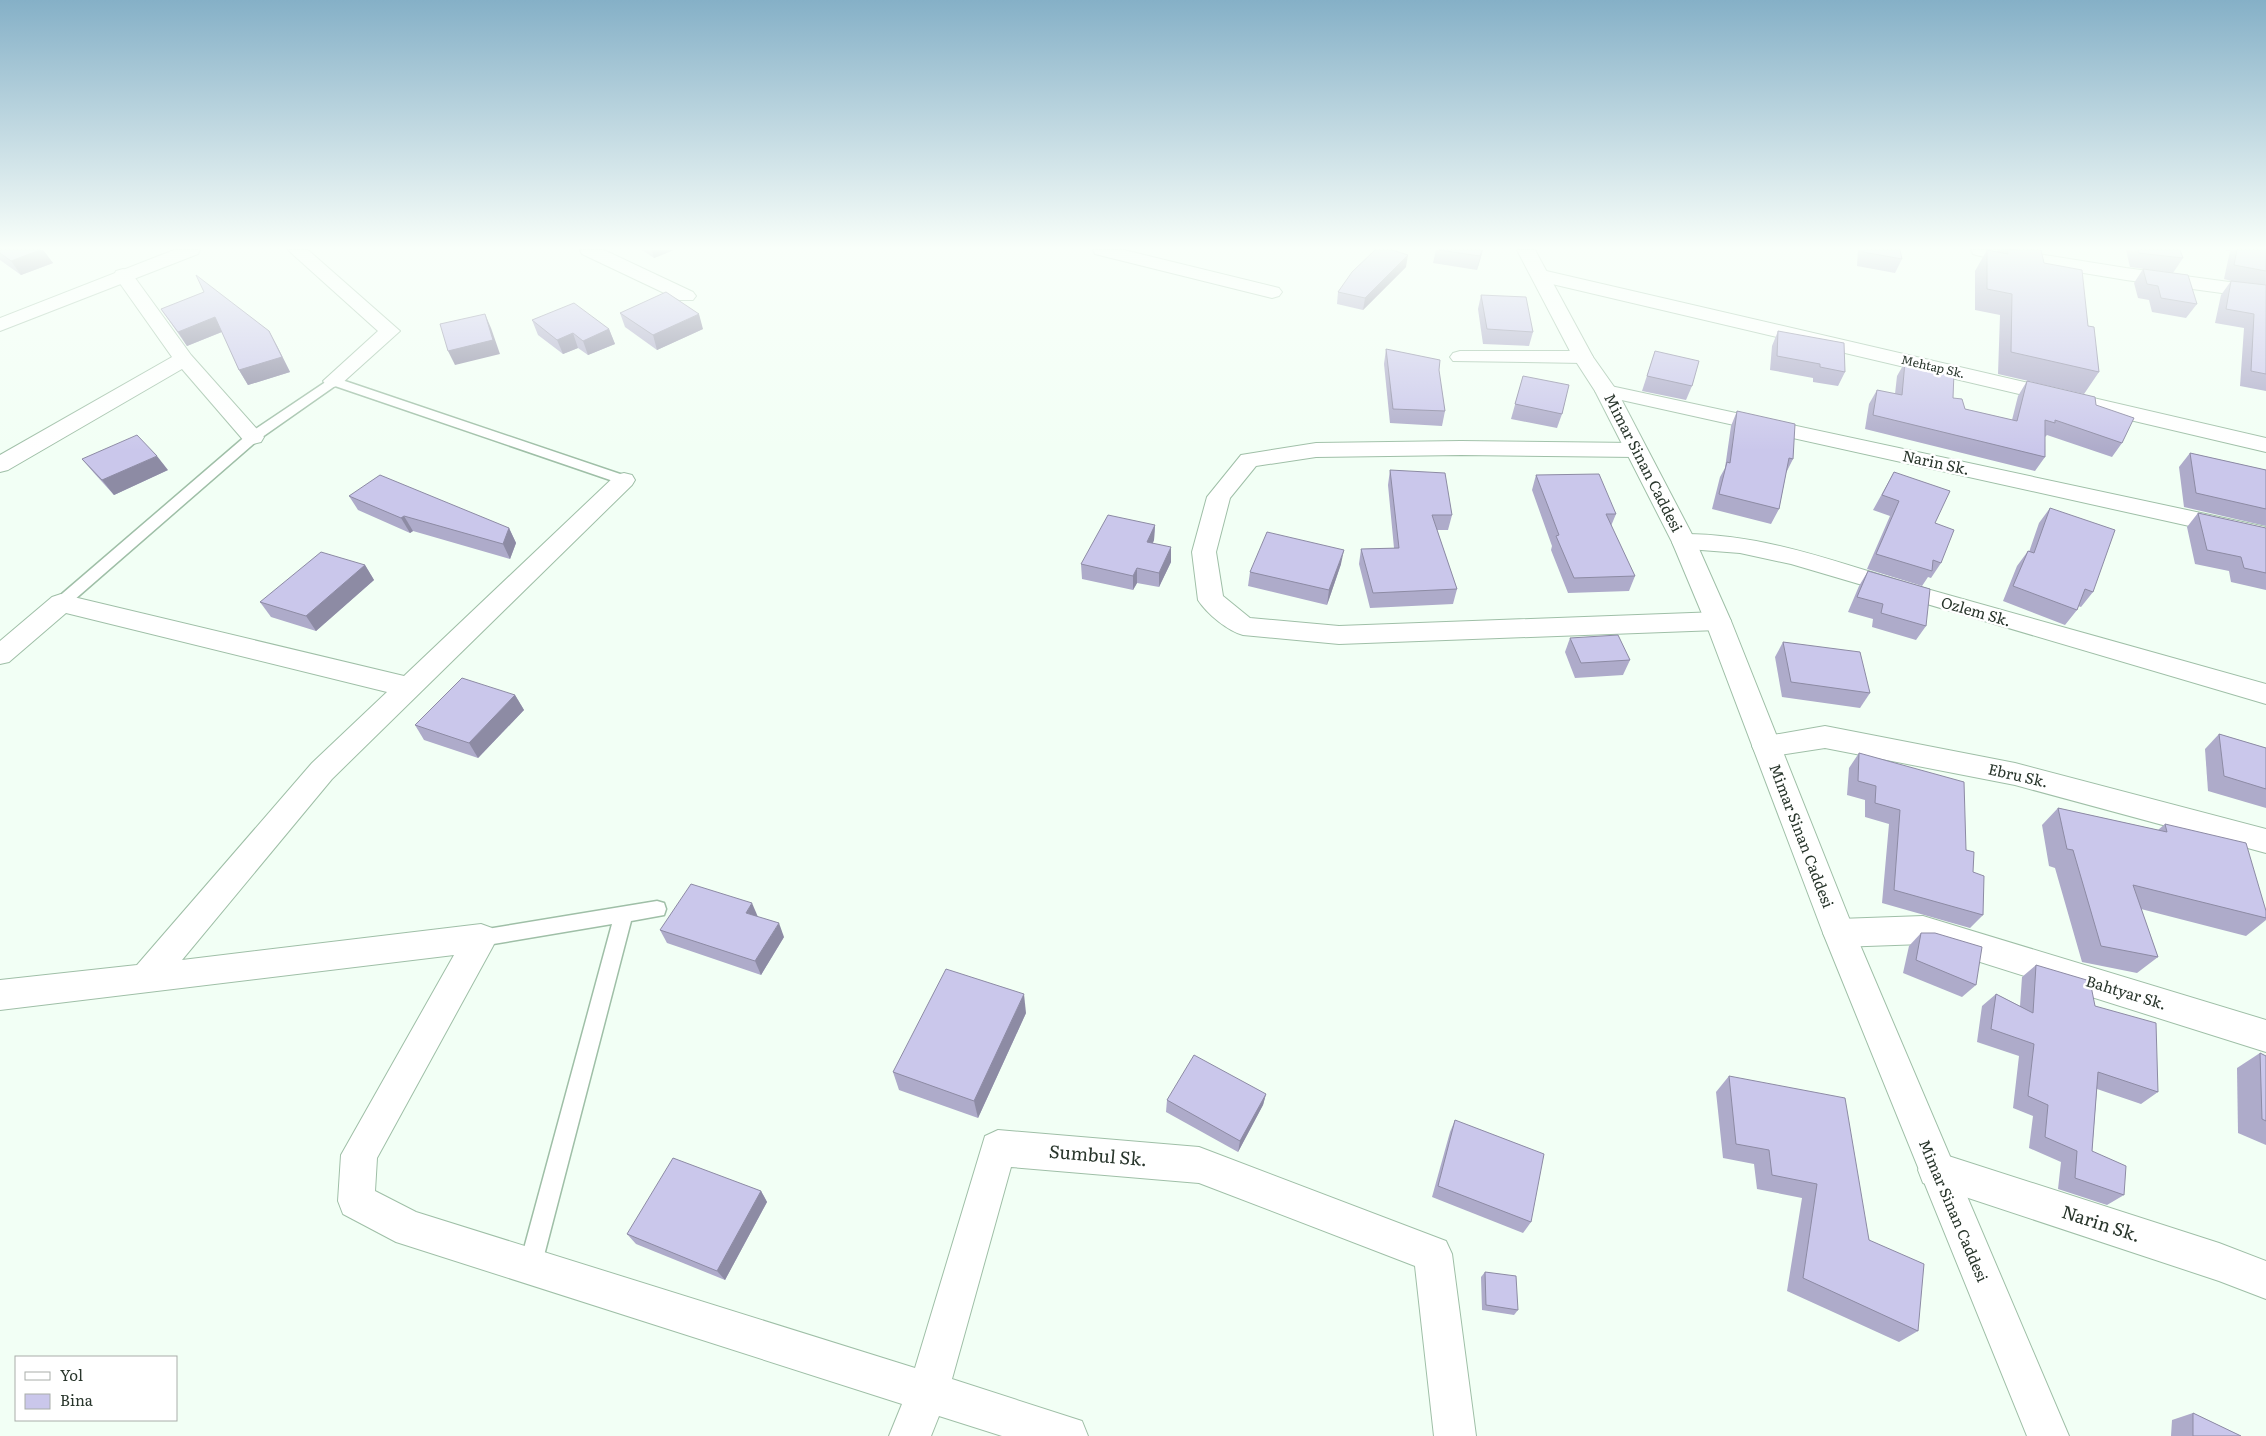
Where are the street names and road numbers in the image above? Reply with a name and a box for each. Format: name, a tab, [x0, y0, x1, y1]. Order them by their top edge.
street label: Mehtap Sk.	[1900, 350, 1967, 382]
street label: Mimar Sinan Caddesi	[1599, 389, 1689, 536]
street label: Narin Sk.	[1901, 443, 1972, 480]
street label: Ozlem Sk.	[1939, 590, 2014, 632]
street label: Ebru Sk.	[1986, 756, 2051, 793]
street label: Mimar Sinan Caddesi	[1764, 760, 1841, 911]
street label: Bahtyar Sk.	[2083, 968, 2169, 1015]
street label: Mimar Sinan Caddesi	[1914, 1136, 1995, 1285]
street label: Sumbul Sk.	[1048, 1137, 1148, 1172]
street label: Narin Sk.	[2059, 1197, 2144, 1248]

